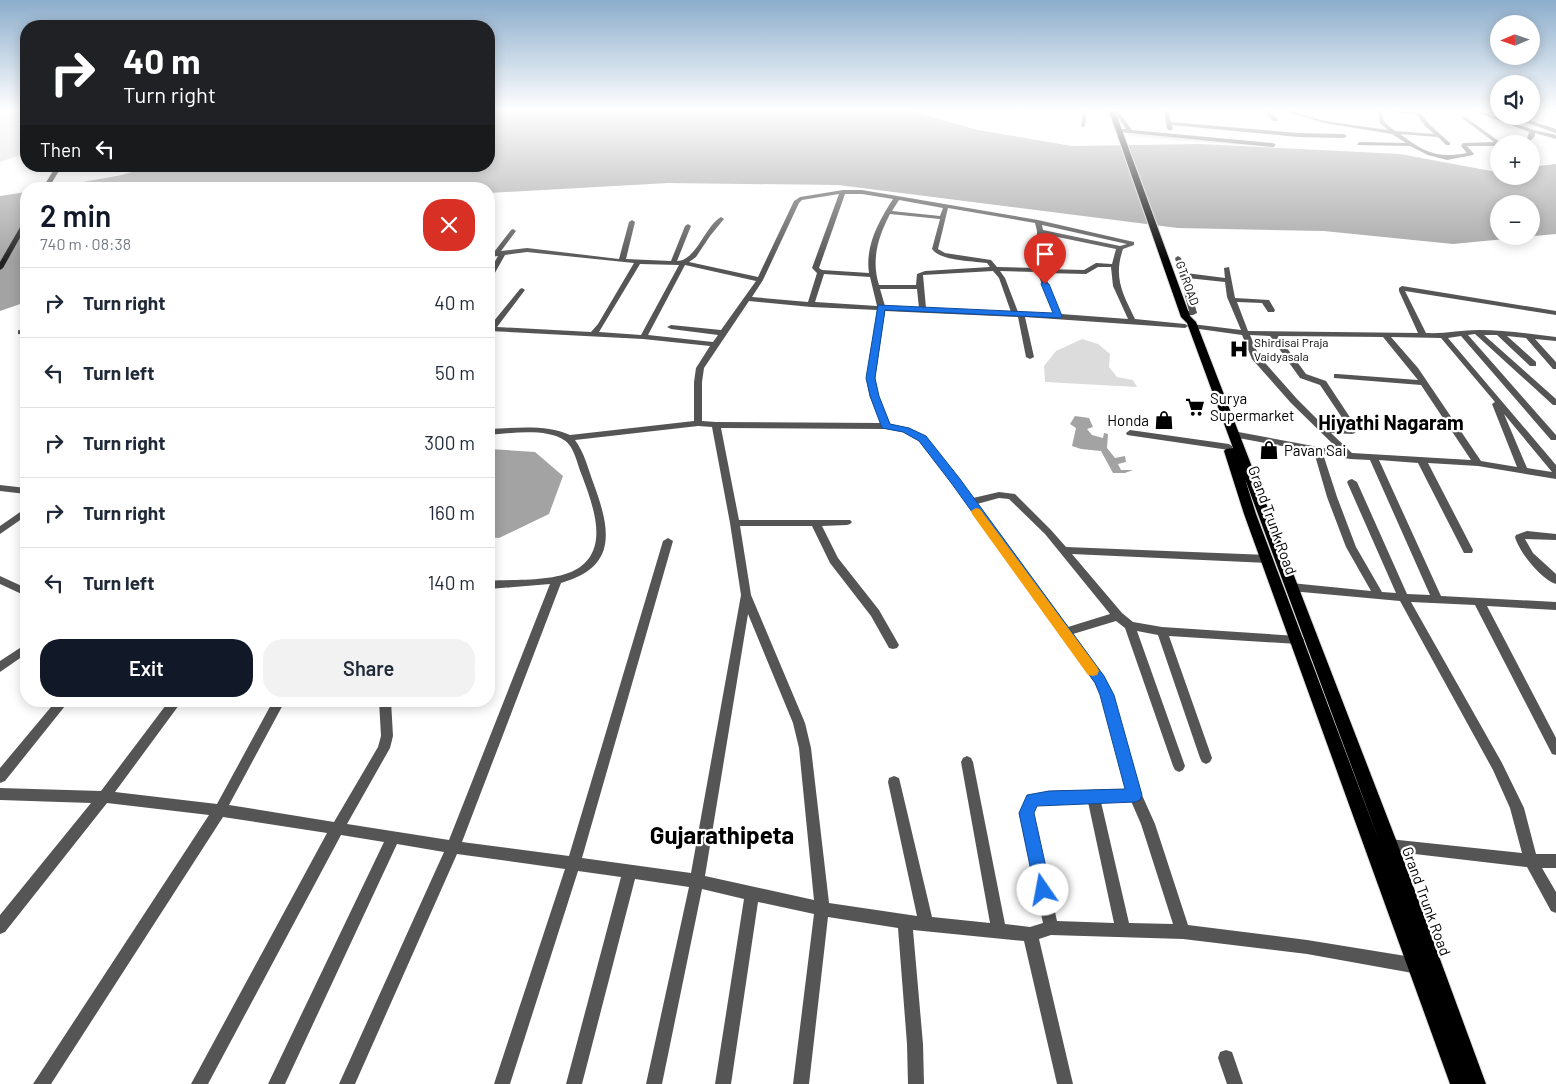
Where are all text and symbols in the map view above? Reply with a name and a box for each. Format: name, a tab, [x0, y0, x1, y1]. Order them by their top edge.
north arrow	[1490, 15, 1540, 65]
map controls	[1490, 15, 1540, 245]
text: 40 m	[123, 39, 200, 81]
icon: right	[40, 40, 105, 105]
button: sound	[1490, 75, 1540, 125]
text: Turn right	[123, 81, 216, 107]
icon: left	[91, 135, 119, 163]
button: +	[1490, 135, 1540, 185]
text: Then	[40, 138, 81, 161]
button: −	[1490, 195, 1540, 245]
text: 2 min	[40, 197, 111, 233]
button: close	[423, 199, 475, 251]
pin	[1024, 233, 1066, 284]
text: 740 m · 08:38	[40, 234, 131, 253]
icon: arrive	[1031, 240, 1059, 268]
street label: GT ROAD	[1174, 259, 1202, 307]
icon: right	[40, 289, 68, 317]
text: Turn right	[83, 291, 165, 314]
text: 40 m	[434, 291, 475, 314]
place label: Shirdisai Praja Vaidyasala	[1254, 335, 1328, 363]
hospital icon: Shirdisai Praja Vaidyasala	[1228, 338, 1250, 360]
icon: left	[40, 359, 68, 387]
text: Turn left	[83, 361, 154, 384]
text: 50 m	[435, 361, 475, 384]
place label: Surya Supermarket	[1210, 389, 1295, 424]
supermarket icon: Surya Supermarket	[1184, 396, 1206, 418]
shop icon: Honda	[1153, 409, 1175, 431]
district label: Hiyathi Nagaram	[1318, 410, 1464, 434]
place label: Honda	[1107, 411, 1149, 429]
icon: right	[40, 429, 68, 457]
text: Turn right	[83, 431, 165, 454]
text: 300 m	[424, 431, 475, 454]
shop icon: Pavan Sai	[1258, 439, 1280, 461]
place label: Pavan Sai	[1284, 441, 1346, 459]
street label: Grand Trunk Road	[1245, 463, 1301, 577]
icon: right	[40, 499, 68, 527]
text: Turn right	[83, 501, 165, 524]
text: 160 m	[428, 501, 475, 524]
icon: left	[40, 569, 68, 597]
text: Turn left	[83, 571, 154, 594]
text: 140 m	[428, 571, 475, 594]
button: Exit	[40, 639, 253, 697]
button: Share	[263, 639, 475, 697]
district label: Gujarathipeta	[650, 820, 794, 849]
street label: Grand Trunk Road	[1399, 844, 1455, 958]
position arrow	[1016, 863, 1068, 915]

